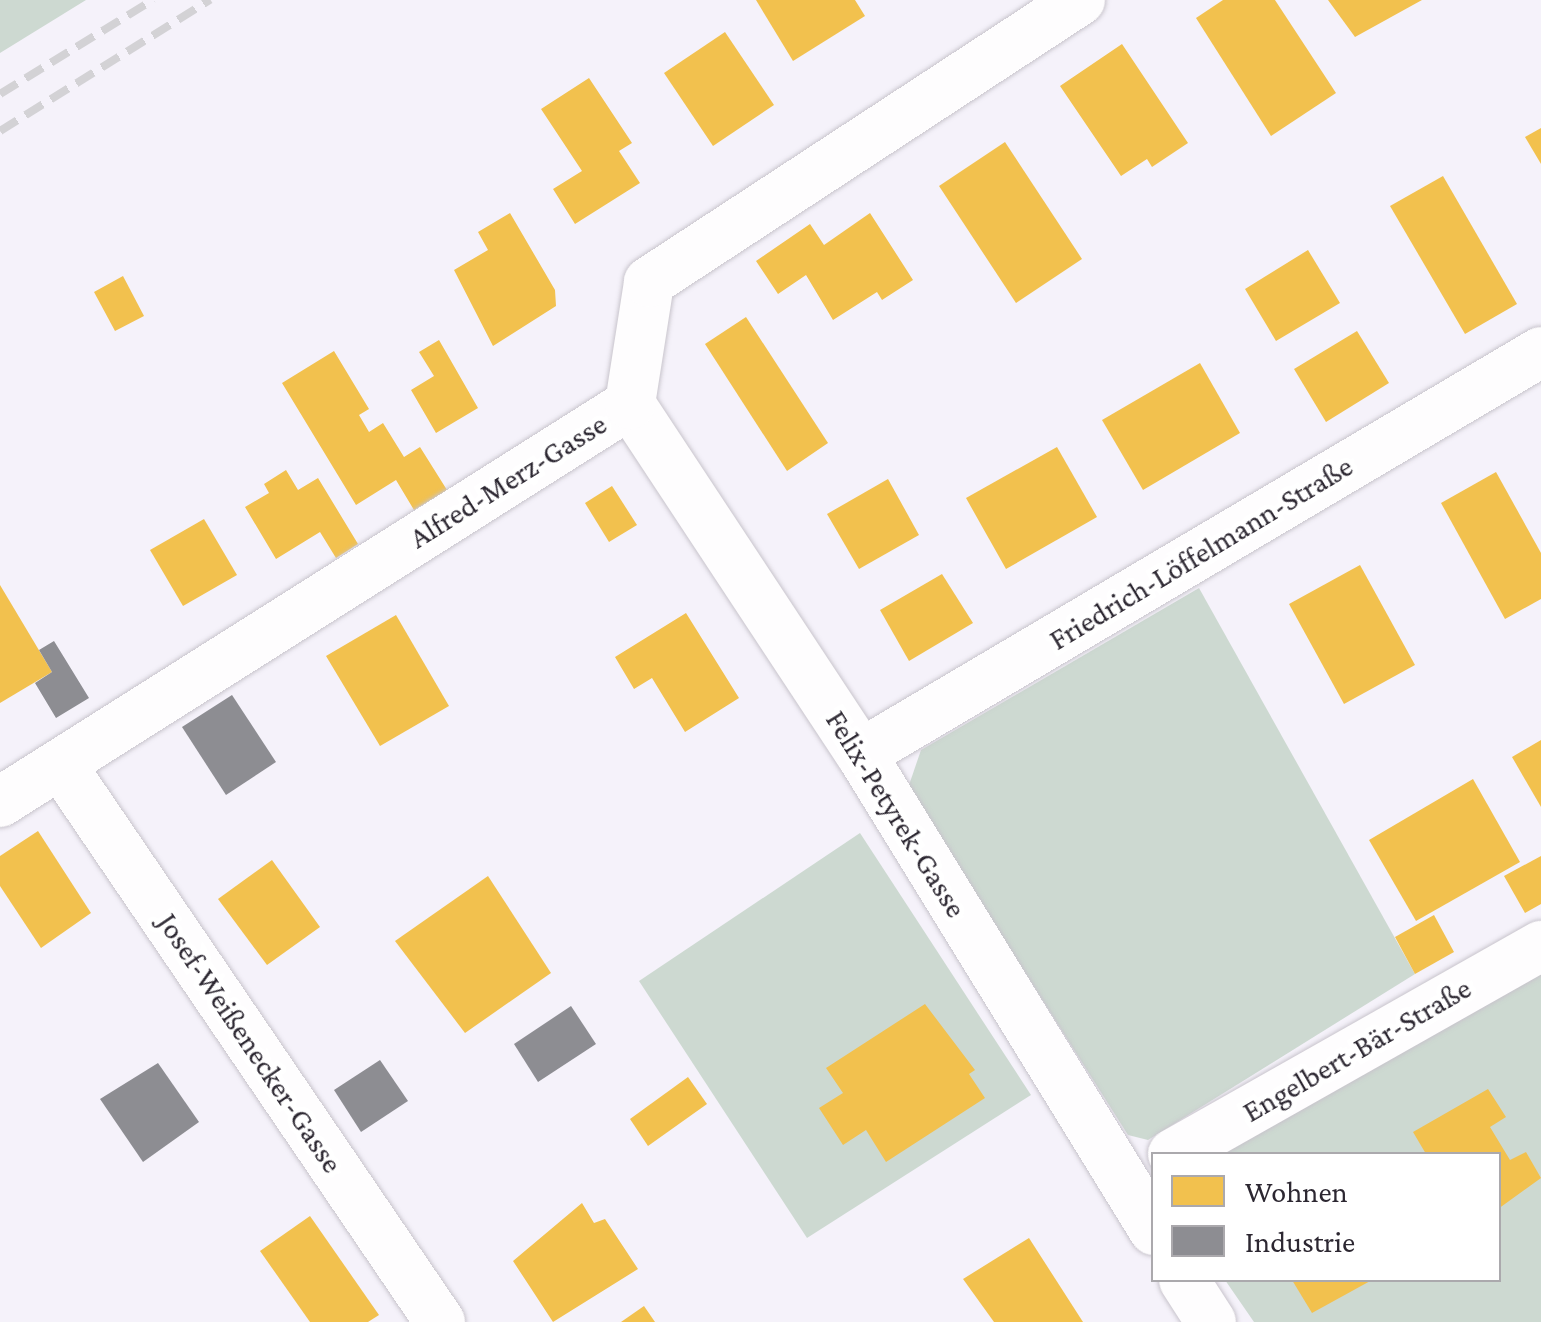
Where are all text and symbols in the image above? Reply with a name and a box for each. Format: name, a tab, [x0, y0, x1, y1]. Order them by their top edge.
street label: Alfred-Merz-Gasse	[403, 406, 613, 556]
street label: Friedrich-Löffelmann-Straße	[1043, 448, 1359, 658]
street label: Felix-Petyrek-Gasse	[818, 704, 974, 924]
street label: Josef-Weißenecker-Gasse	[150, 906, 350, 1180]
street label: Engelbert-Bär-Straße	[1237, 970, 1477, 1130]
legend	[1151, 1152, 1501, 1282]
text: Wohnen	[1245, 1175, 1348, 1208]
text: Industrie	[1245, 1225, 1355, 1258]

